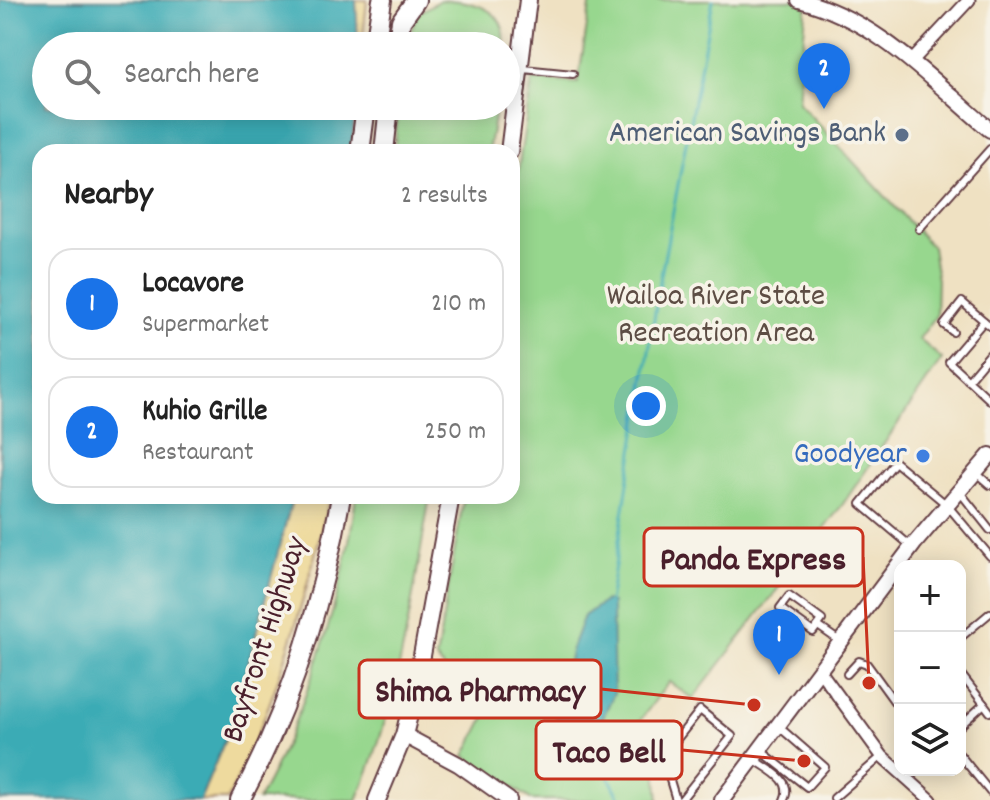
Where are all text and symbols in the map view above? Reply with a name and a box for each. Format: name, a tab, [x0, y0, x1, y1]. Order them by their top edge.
search box	[32, 32, 520, 120]
pin: 2	[798, 43, 850, 109]
icon: search	[60, 54, 104, 98]
text: Search here	[124, 55, 260, 98]
place label: American Savings Bank	[609, 112, 886, 158]
marker: American Savings Bank	[893, 126, 911, 144]
text: Nearby	[64, 172, 153, 221]
text: 2 results	[401, 178, 488, 215]
text: Locavore	[142, 264, 244, 307]
park label: Wailoa River State Recreation Area	[607, 275, 825, 358]
text: 1	[89, 286, 95, 323]
text: 210 m	[431, 286, 486, 323]
text: Supermarket	[142, 307, 269, 344]
your location	[626, 386, 666, 426]
text: Kuhio Grille	[142, 392, 268, 435]
text: 2	[86, 414, 98, 451]
text: 250 m	[425, 414, 486, 451]
place label: Goodyear	[793, 433, 907, 479]
text: Restaurant	[142, 435, 254, 472]
marker: Goodyear	[914, 447, 932, 465]
callout: Panda Express	[644, 528, 863, 586]
street label: Bayfront Highway	[212, 530, 322, 749]
text: Panda Express	[660, 538, 846, 587]
map controls	[894, 560, 966, 776]
button: +	[894, 560, 966, 632]
pin: 1	[753, 609, 805, 675]
button: −	[894, 632, 966, 704]
callout: Shima Pharmacy	[359, 660, 601, 718]
text: Shima Pharmacy	[375, 670, 586, 719]
button: layers	[894, 704, 966, 776]
callout: Taco Bell	[536, 721, 682, 779]
text: Taco Bell	[552, 731, 667, 780]

